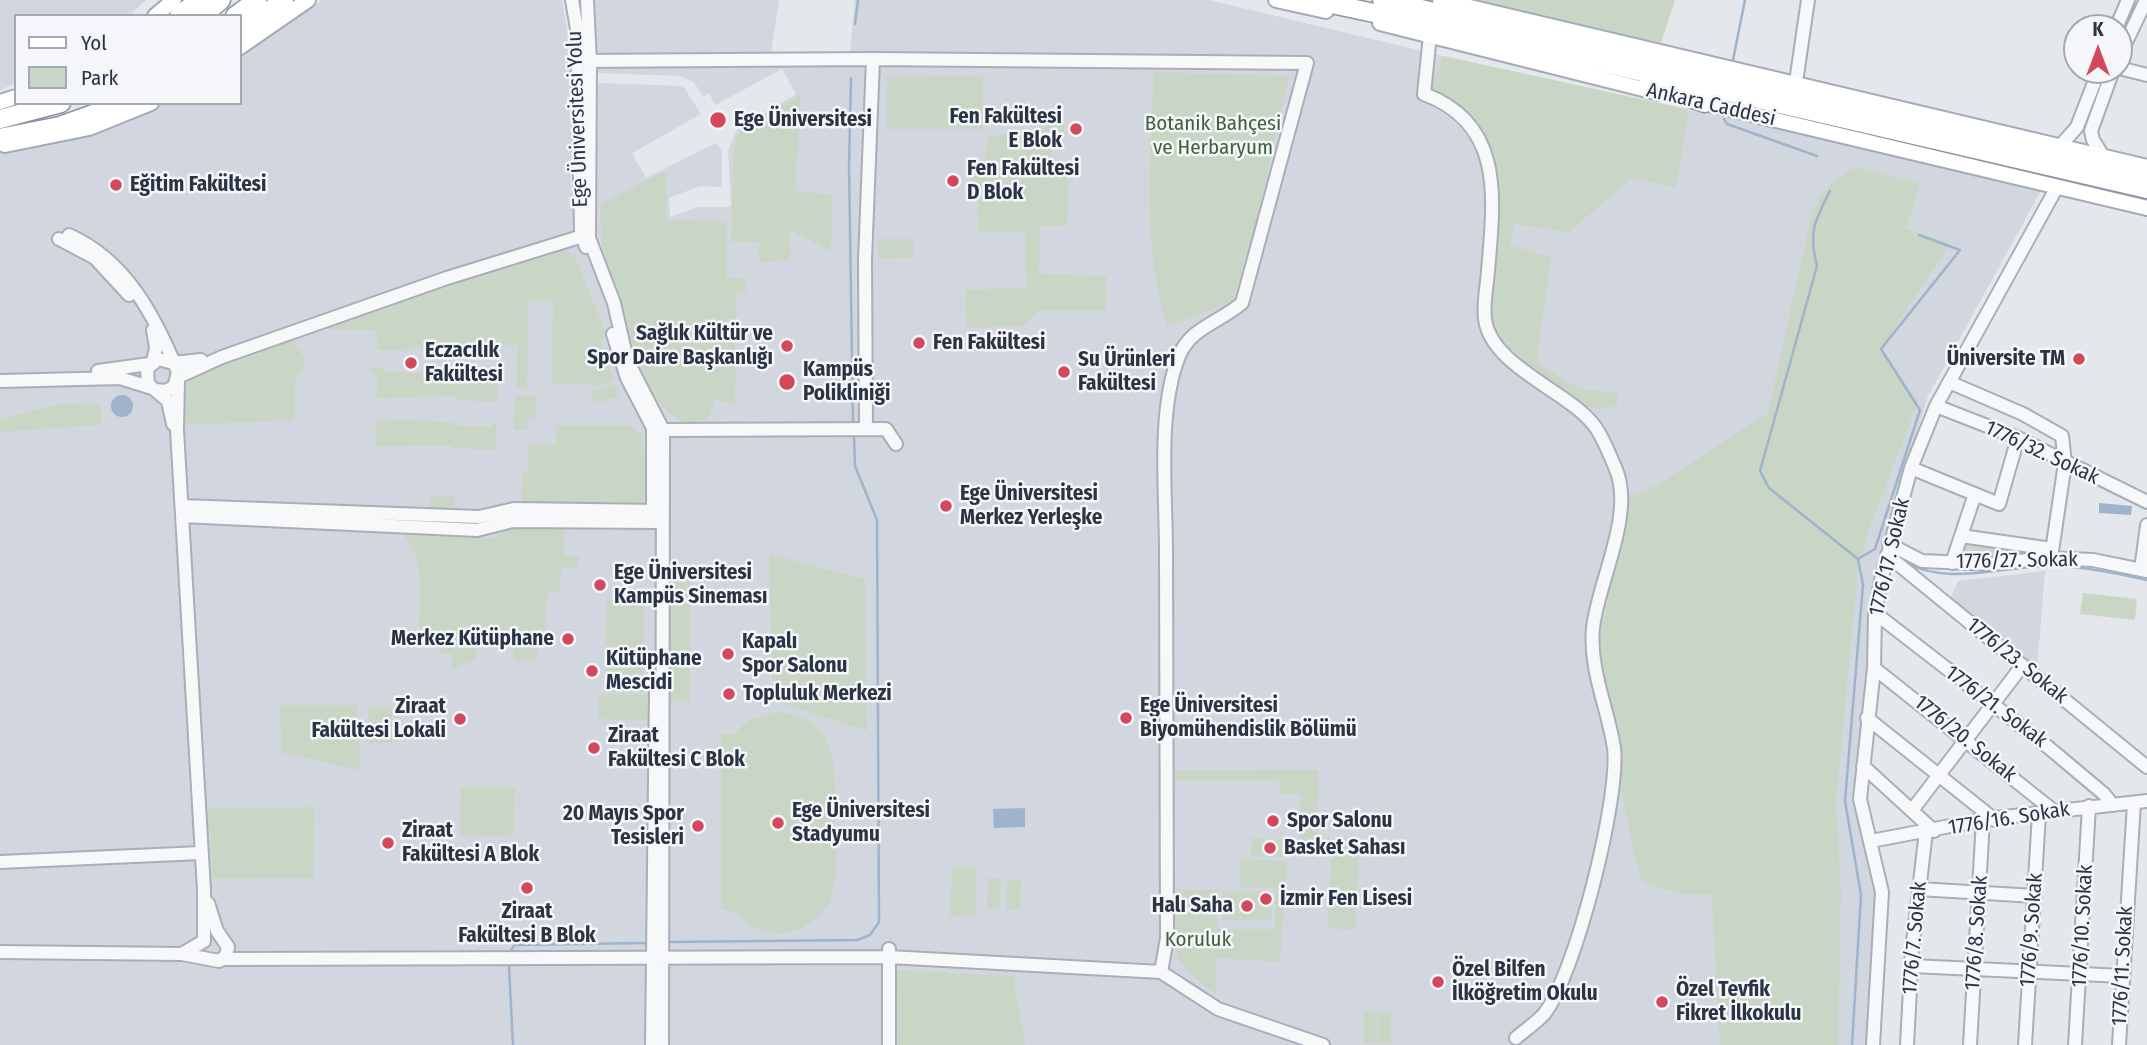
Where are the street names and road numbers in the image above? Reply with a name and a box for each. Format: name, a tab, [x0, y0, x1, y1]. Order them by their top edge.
street label: Ege Üniversitesi Yolu	[562, 30, 594, 208]
street label: Ankara Caddesi	[1644, 78, 1778, 132]
street label: 1776/32. Sokak	[1981, 416, 2103, 490]
street label: 1776/17. Sokak	[1864, 495, 1916, 619]
street label: 1776/27. Sokak	[1956, 547, 2078, 575]
street label: 1776/23. Sokak	[1961, 613, 2073, 709]
street label: 1776/21. Sokak	[1940, 660, 2052, 754]
street label: 1776/20. Sokak	[1909, 690, 2021, 788]
street label: 1776/16. Sokak	[1947, 797, 2071, 841]
street label: 1776/10. Sokak	[2067, 864, 2099, 988]
street label: 1776/9. Sokak	[2015, 872, 2049, 988]
street label: 1776/8. Sokak	[1960, 875, 1994, 991]
street label: 1776/7. Sokak	[1898, 880, 1932, 996]
street label: 1776/11. Sokak	[2107, 906, 2139, 1026]

